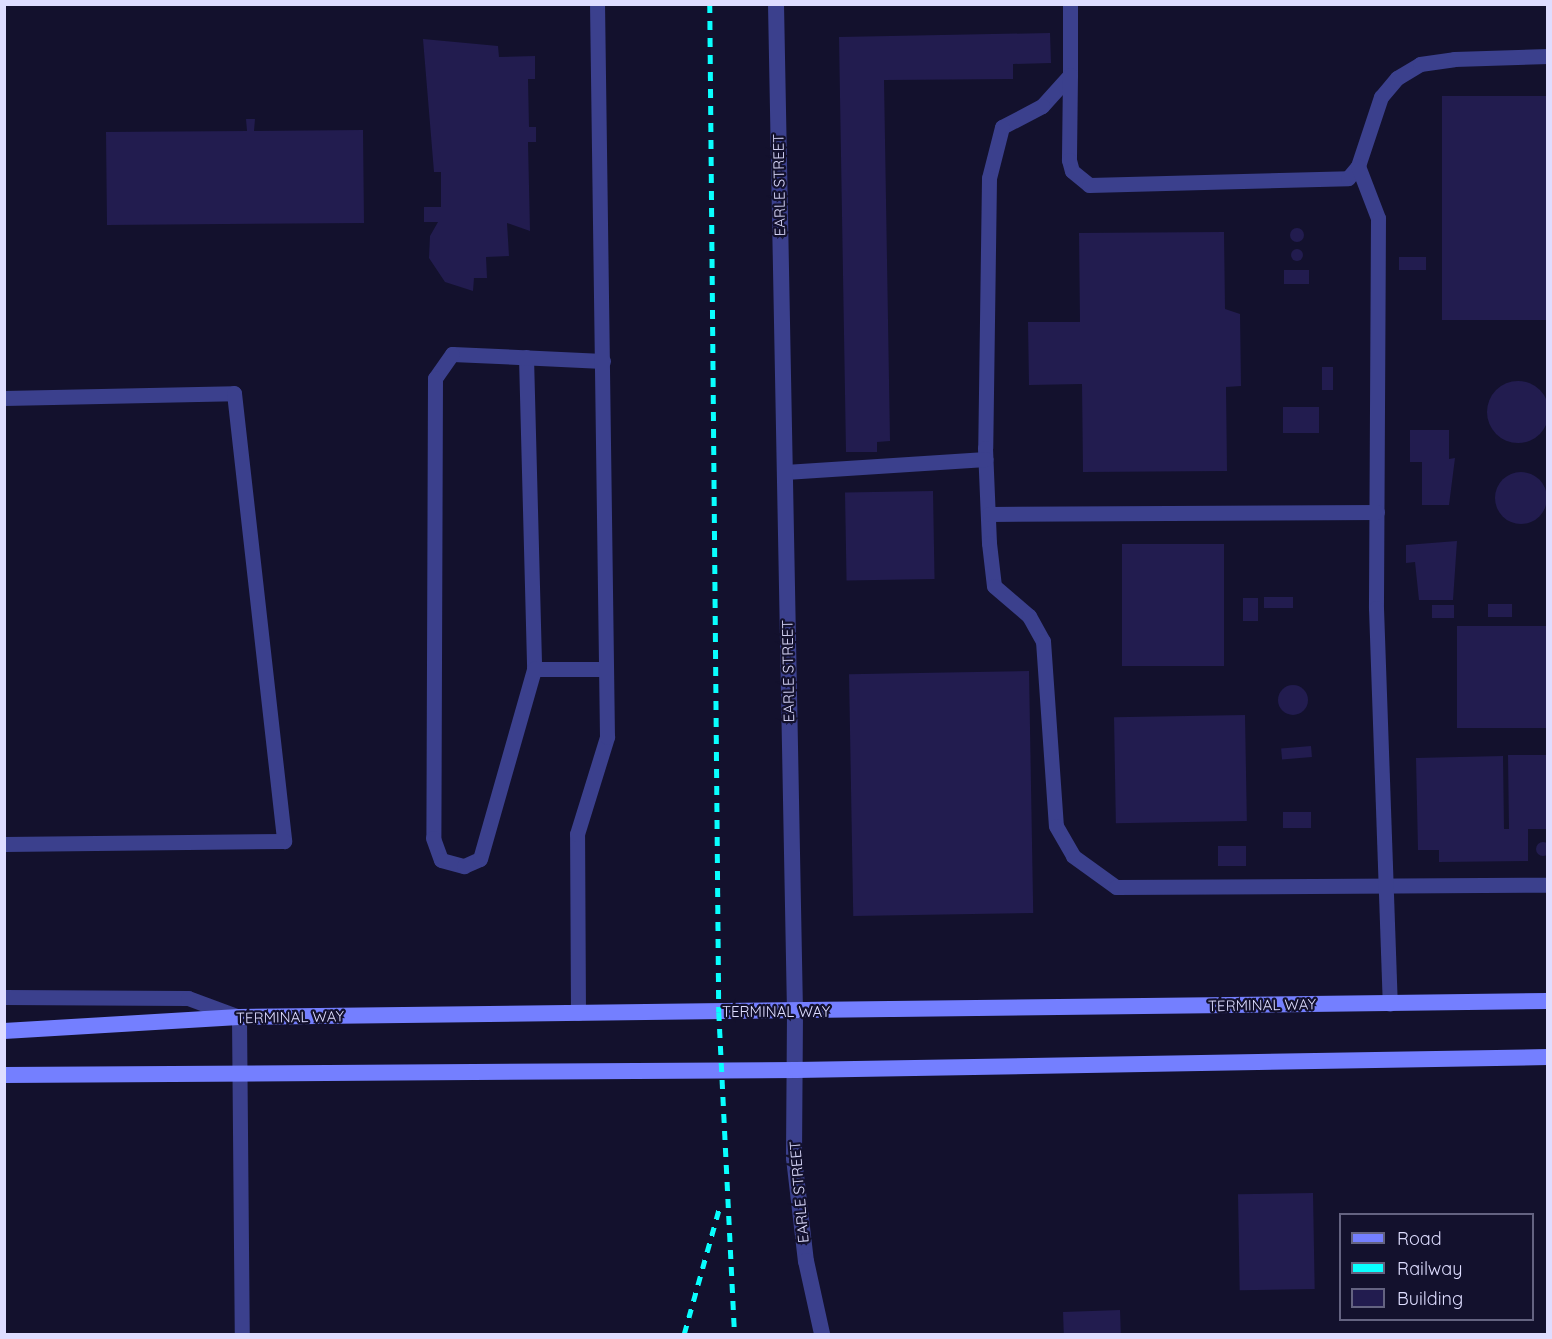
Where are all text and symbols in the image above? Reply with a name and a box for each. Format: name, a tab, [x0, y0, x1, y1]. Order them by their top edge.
street label: EARLE STREET	[769, 134, 789, 236]
street label: EARLE STREET	[778, 620, 798, 722]
street label: TERMINAL WAY	[1208, 995, 1316, 1015]
street label: TERMINAL WAY	[722, 1003, 830, 1021]
street label: TERMINAL WAY	[236, 1007, 344, 1027]
street label: EARLE STREET	[786, 1140, 812, 1244]
legend	[1339, 1213, 1534, 1321]
text: Road	[1397, 1227, 1442, 1250]
text: Railway	[1397, 1257, 1463, 1280]
text: Building	[1397, 1287, 1463, 1310]

